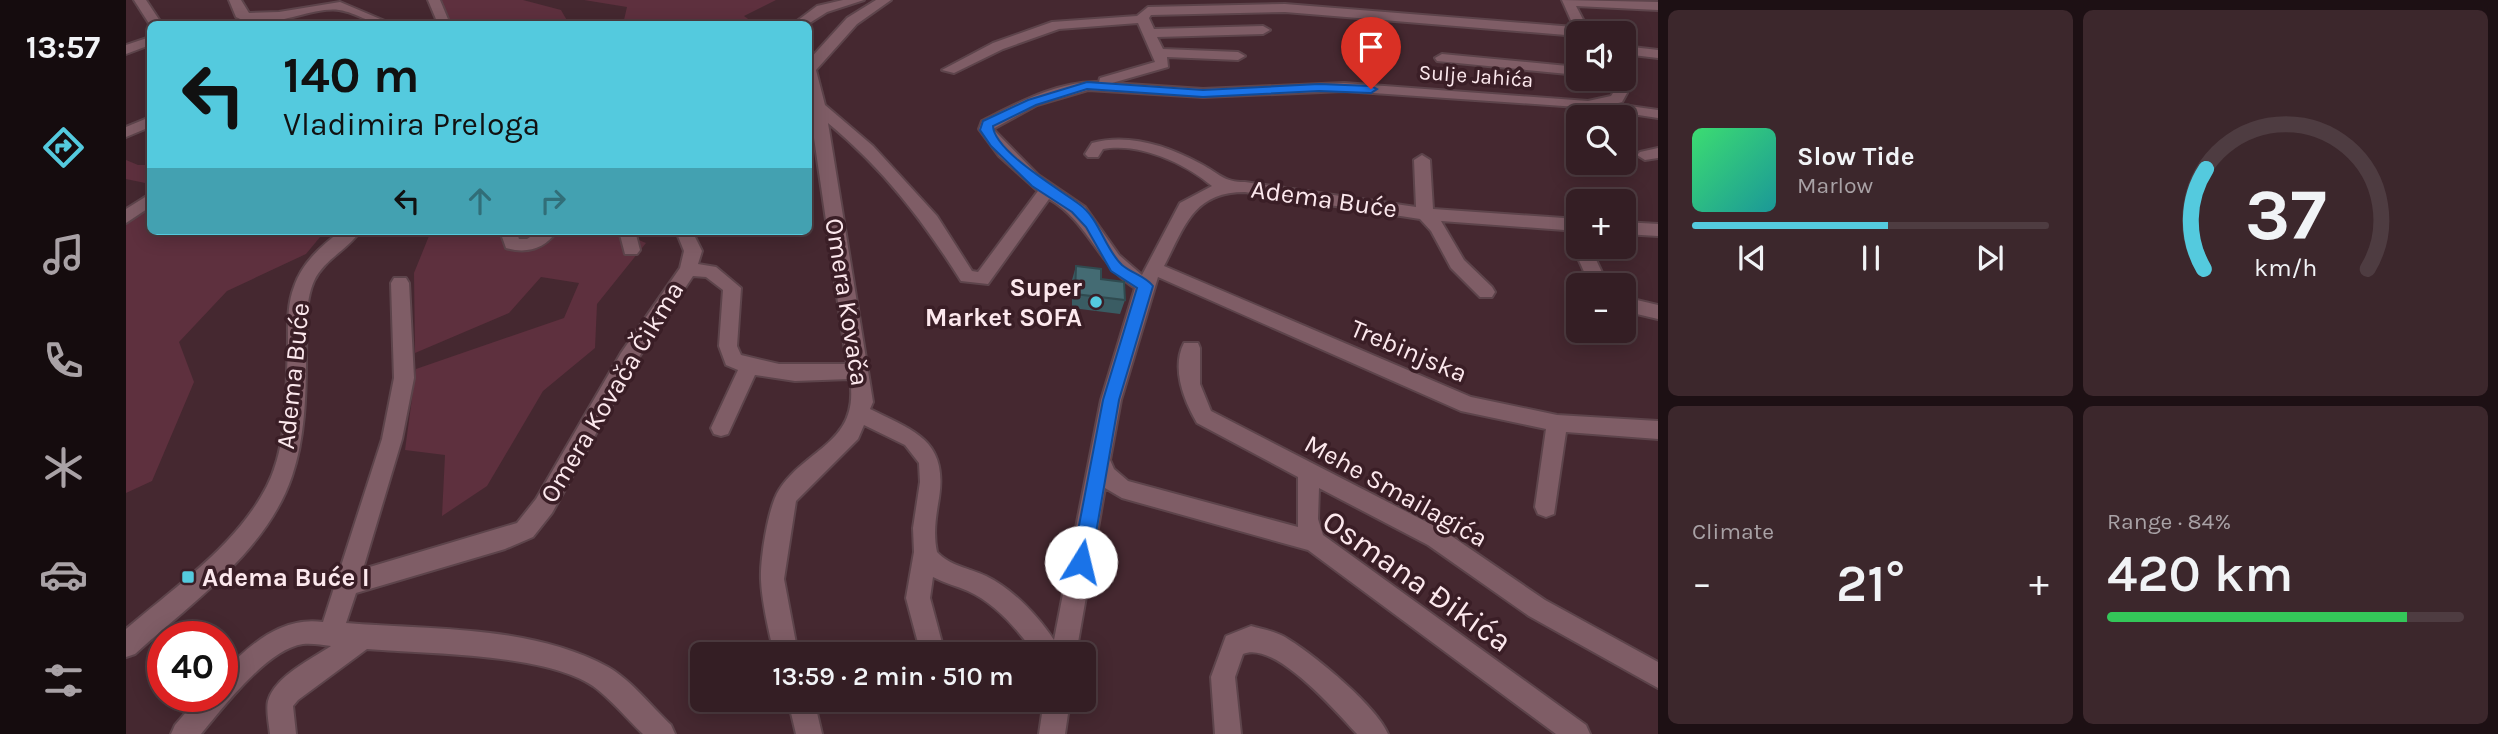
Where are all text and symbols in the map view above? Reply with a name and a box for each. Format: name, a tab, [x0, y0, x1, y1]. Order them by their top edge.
pin	[1341, 17, 1401, 89]
map controls	[1566, 21, 1636, 343]
button: sound	[1566, 21, 1636, 91]
icon: arrive	[1352, 28, 1390, 66]
text: 13:57	[26, 29, 100, 66]
text: 140 m	[283, 47, 420, 104]
icon: left	[168, 49, 259, 140]
street label: Sulje Jahića	[1418, 60, 1534, 92]
button: search	[1566, 105, 1636, 175]
text: Vladimira Preloga	[283, 106, 540, 143]
icon: directions	[39, 123, 88, 172]
text: Slow Tide	[1797, 141, 1915, 172]
text: Marlow	[1797, 172, 1873, 199]
text: 37	[2245, 172, 2326, 257]
street label: Adema Buće	[1249, 173, 1399, 225]
icon: left	[388, 182, 426, 220]
icon: ahead	[461, 182, 499, 220]
icon: right	[534, 182, 572, 220]
button: +	[1566, 189, 1636, 259]
street label: Omera Kovača	[818, 216, 876, 388]
icon: music	[39, 230, 88, 279]
icon: previous	[1733, 239, 1771, 277]
icon: pause	[1852, 239, 1890, 277]
icon: next	[1971, 239, 2009, 277]
text: km/h	[2254, 253, 2317, 282]
place label: Super Market SOFA	[925, 272, 1083, 333]
button: −	[1566, 273, 1636, 343]
street label: Omera Kovača Čikma	[533, 275, 690, 508]
marker: Super Market SOFA	[1088, 294, 1104, 310]
street label: Adema Buće	[270, 301, 316, 451]
street label: Trebinjska	[1346, 313, 1472, 389]
icon: phone	[39, 336, 88, 385]
street label: Mehe Smailagića	[1299, 428, 1493, 554]
icon: climate	[39, 443, 88, 492]
street label: Osmana Đikića	[1316, 502, 1518, 660]
text: Range · 84%	[2107, 508, 2231, 535]
text: Climate	[1692, 518, 1774, 545]
position arrow	[1044, 525, 1118, 599]
text: 420 km	[2107, 543, 2293, 604]
icon: car	[39, 550, 88, 599]
text: 21°	[1836, 553, 1905, 614]
text: −	[1692, 561, 1712, 606]
text: +	[2029, 561, 2049, 606]
place label: Adema Buće I	[202, 562, 370, 593]
marker: Adema Buće I	[180, 569, 196, 585]
speed limit sign: 40	[147, 621, 238, 712]
icon: filters	[39, 656, 88, 705]
text: 13:59 · 2 min · 510 m	[772, 661, 1014, 692]

